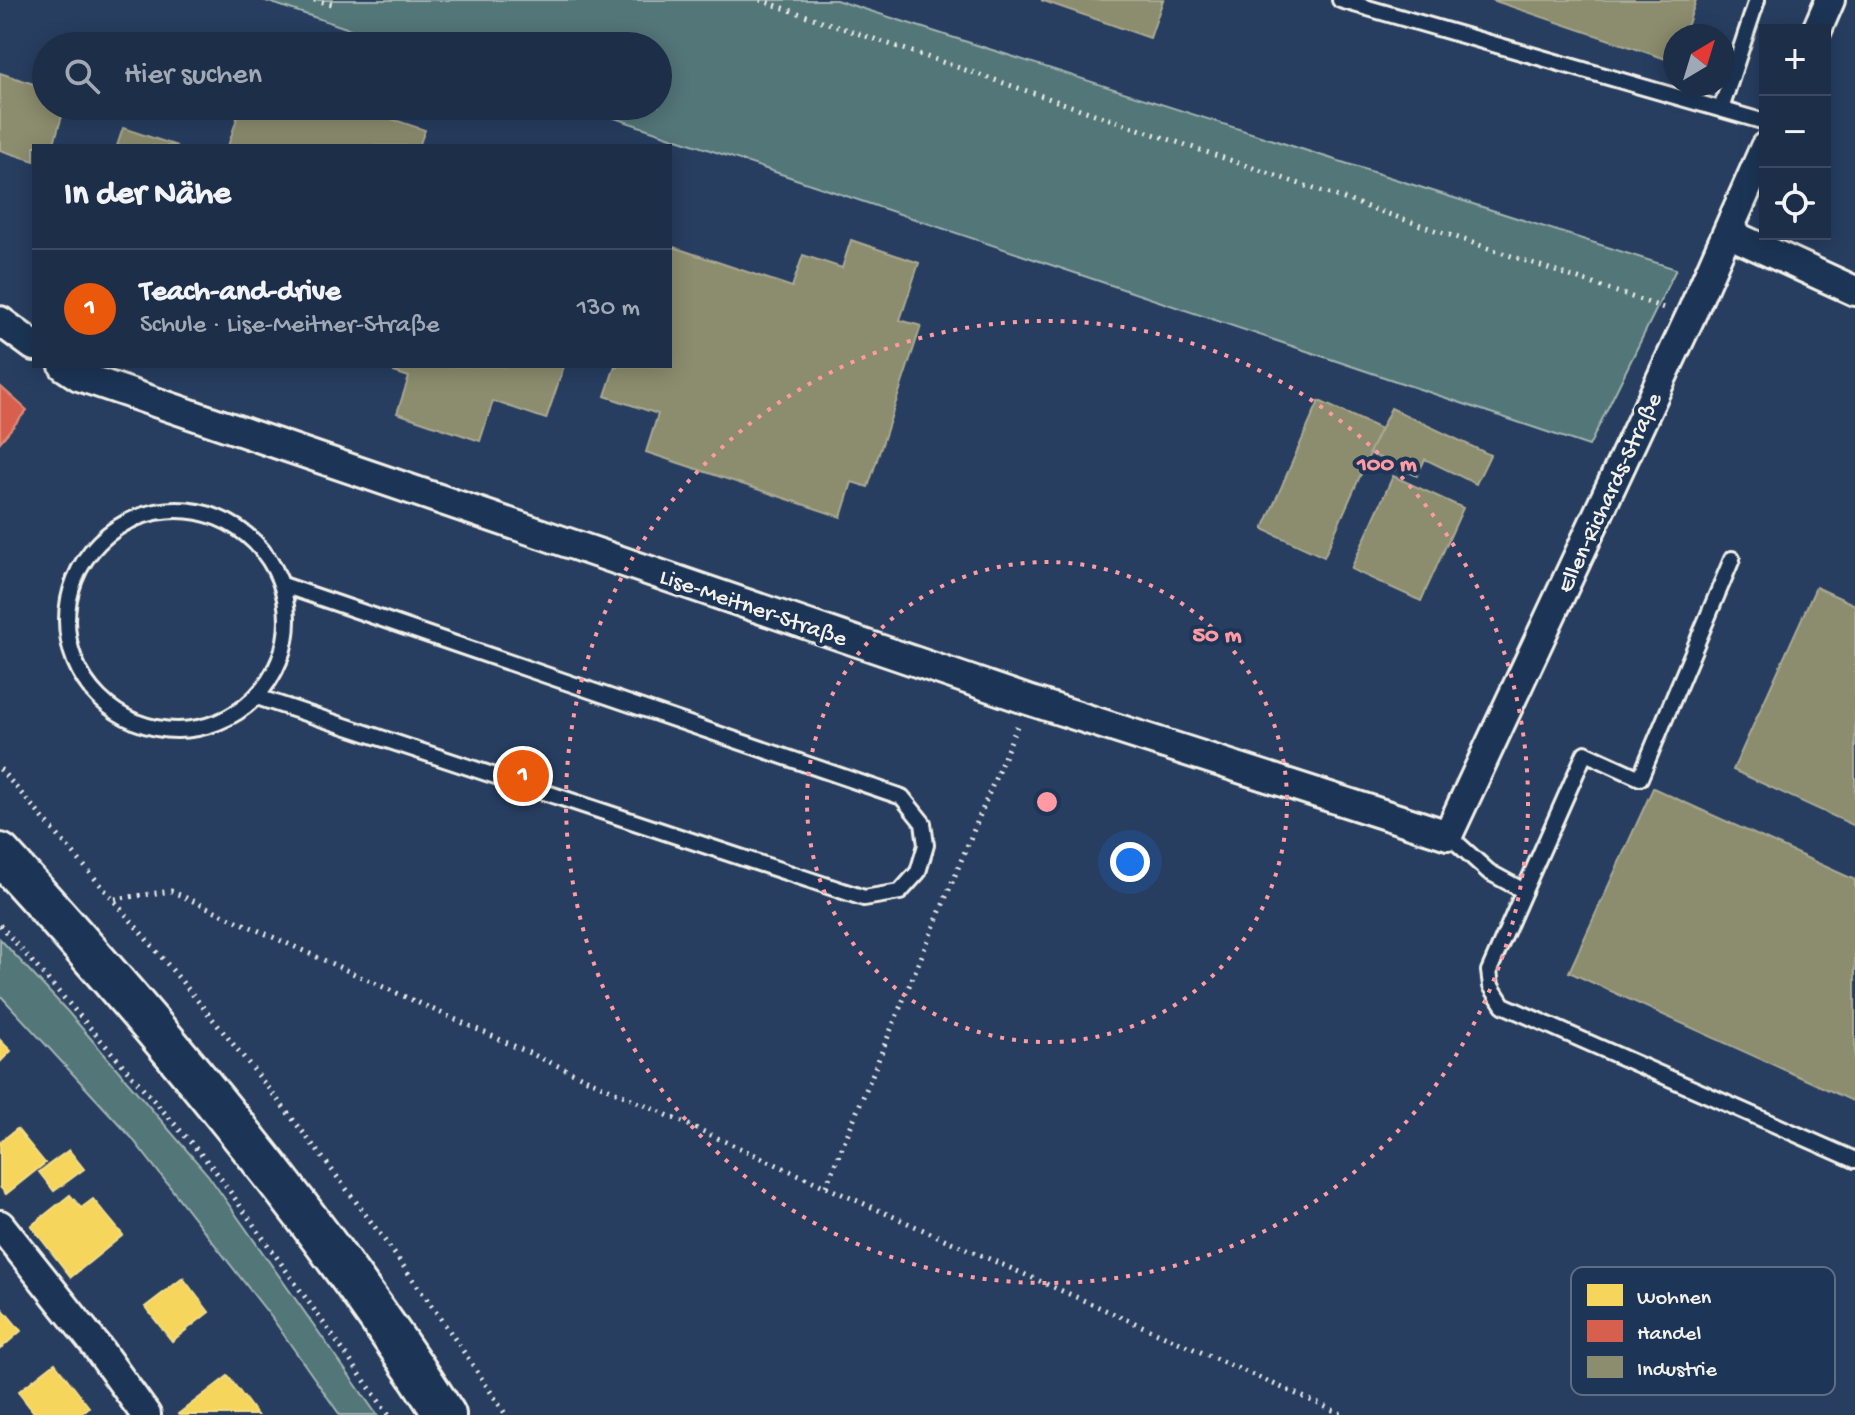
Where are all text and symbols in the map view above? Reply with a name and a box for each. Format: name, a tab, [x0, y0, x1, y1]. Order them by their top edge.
north arrow	[1663, 24, 1735, 96]
map controls	[1759, 24, 1831, 240]
button: +	[1759, 24, 1831, 96]
search box	[32, 32, 672, 120]
icon: search	[60, 54, 104, 98]
text: Hier suchen	[124, 59, 262, 94]
button: −	[1759, 96, 1831, 168]
button: locate	[1759, 168, 1831, 240]
text: In der Nähe	[64, 176, 231, 216]
text: Teach-and-drive	[140, 276, 341, 311]
text: 1	[85, 294, 95, 325]
text: 130 m	[577, 294, 640, 325]
text: Schule · Lise-Meitner-Straße	[140, 311, 439, 342]
street label: Ellen-Richards-Straße	[1552, 388, 1671, 598]
text: 100 m	[1356, 451, 1417, 480]
street label: Lise-Meitner-Straße	[655, 564, 851, 655]
text: 50 m	[1193, 622, 1241, 651]
pin: 1	[497, 746, 549, 806]
centre of rings	[1033, 788, 1061, 816]
your location	[1110, 842, 1150, 882]
legend	[1571, 1267, 1835, 1395]
text: Wohnen	[1637, 1286, 1712, 1312]
text: Handel	[1637, 1322, 1701, 1348]
text: Industrie	[1637, 1358, 1718, 1384]

